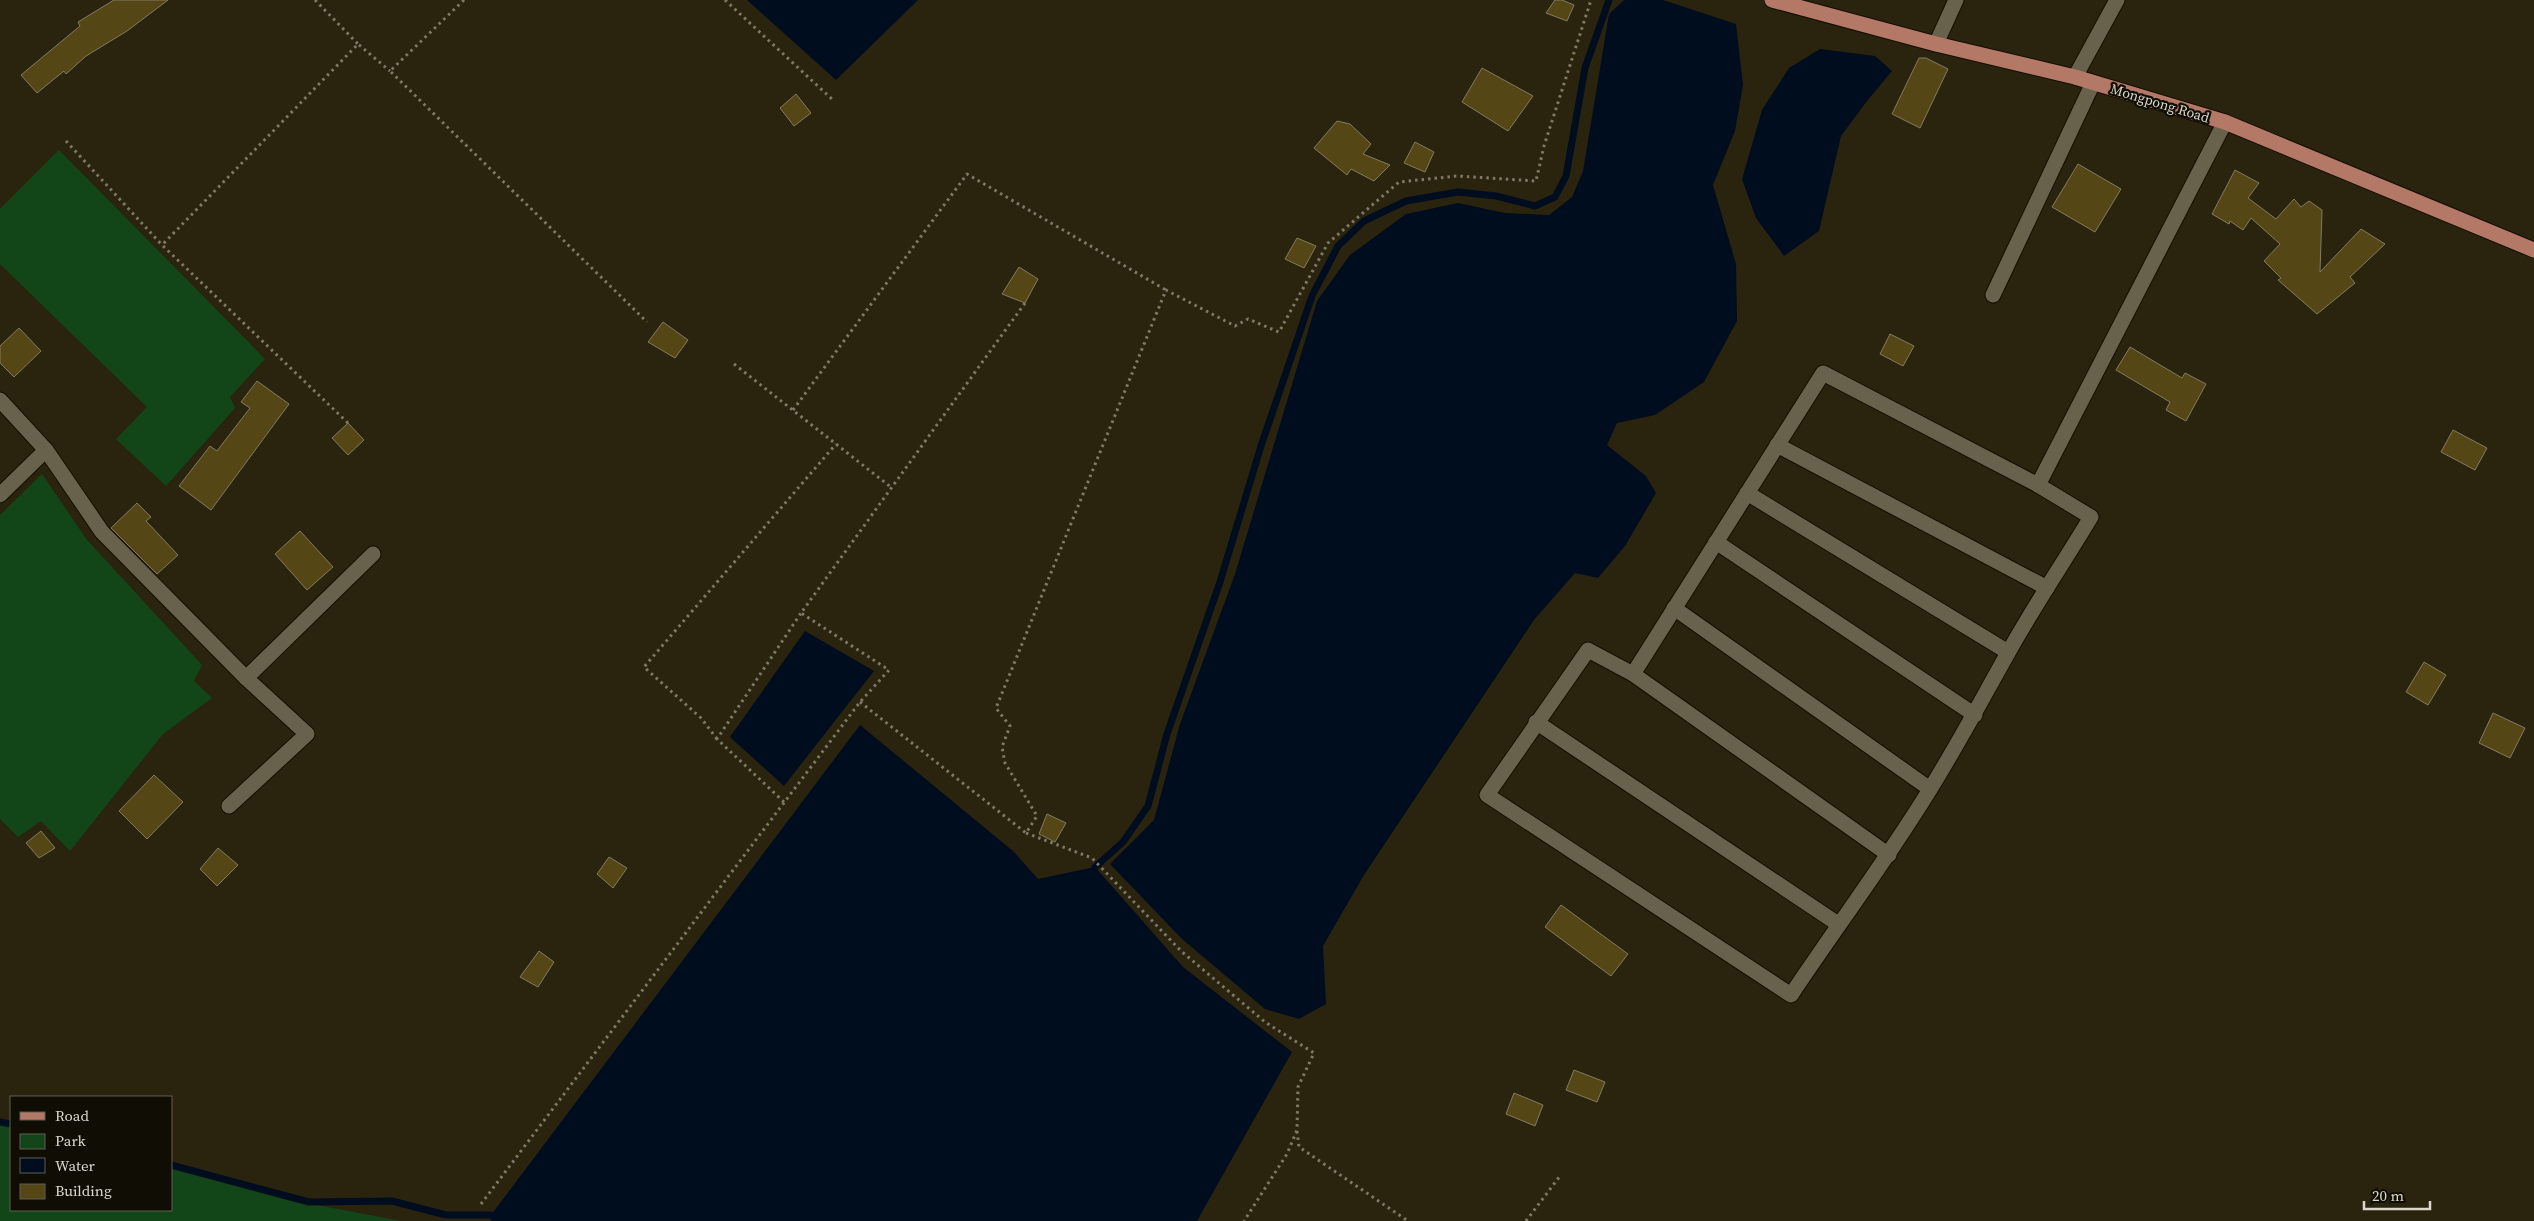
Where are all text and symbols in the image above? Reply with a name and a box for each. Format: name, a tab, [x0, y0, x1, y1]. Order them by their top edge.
street label: Mongpong Road	[2108, 78, 2212, 128]
legend	[10, 1096, 172, 1211]
text: Road	[55, 1105, 89, 1126]
text: Park	[55, 1130, 87, 1151]
text: Water	[55, 1155, 96, 1176]
scale bar	[2364, 1178, 2430, 1210]
text: Building	[55, 1180, 112, 1201]
text: 20 m	[2372, 1185, 2404, 1206]

